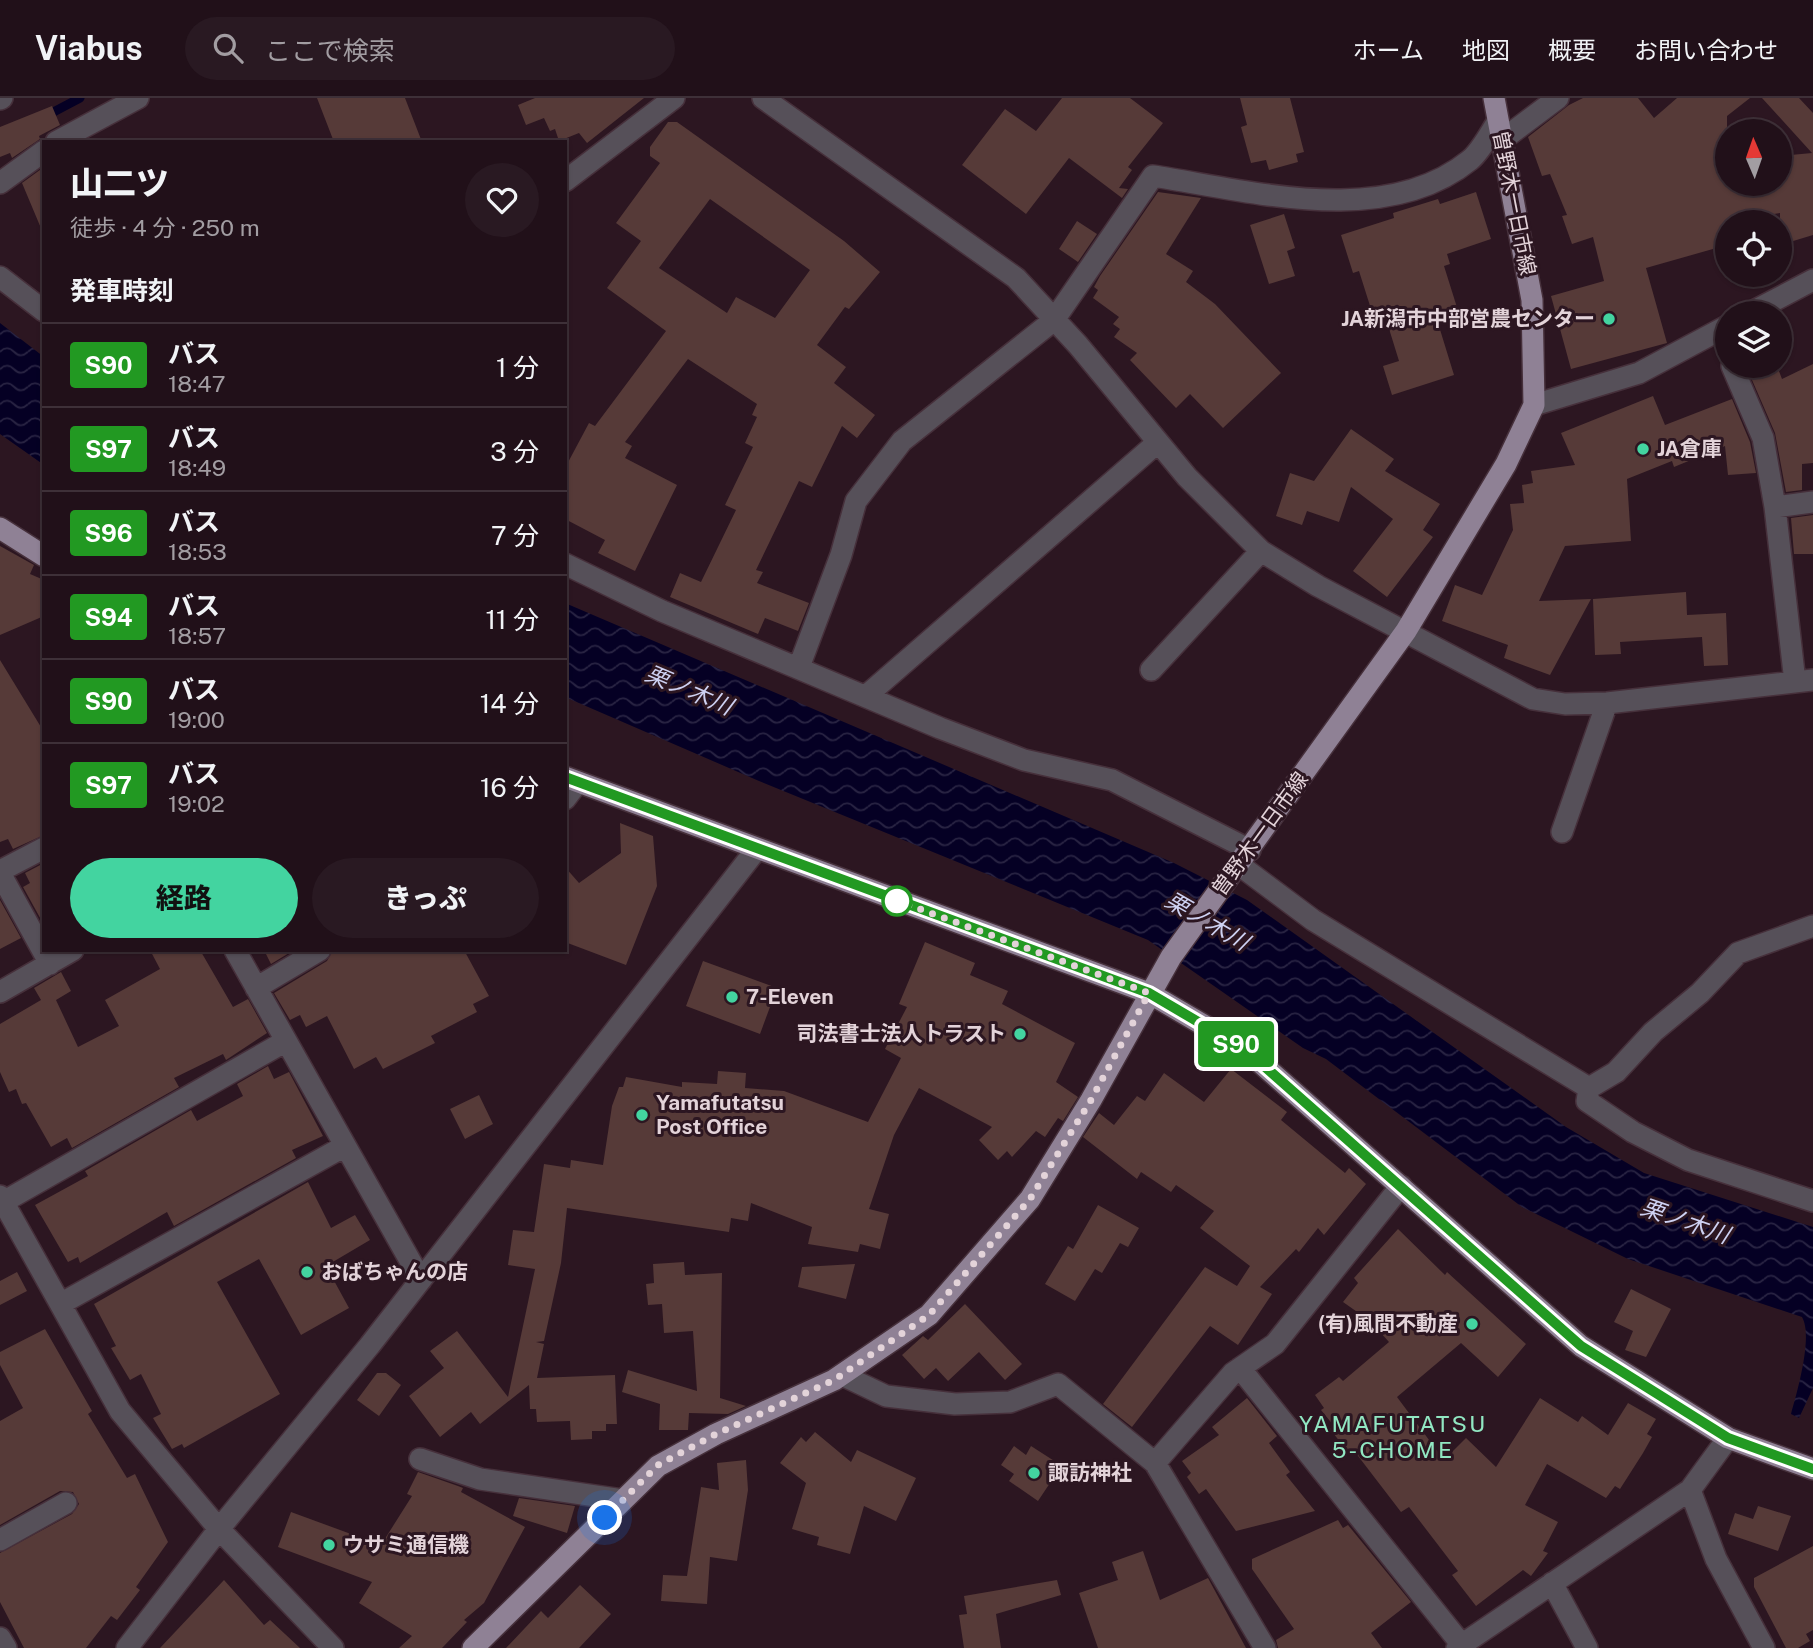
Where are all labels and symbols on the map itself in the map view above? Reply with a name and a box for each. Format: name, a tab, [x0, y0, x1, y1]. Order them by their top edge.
north arrow	[1715, 119, 1792, 196]
street label: 曽野木一日市線	[1488, 128, 1541, 277]
place label: JA新潟市中部営農センター	[1341, 306, 1595, 331]
marker: JA新潟市中部営農センター	[1601, 311, 1617, 327]
place label: JA倉庫	[1657, 436, 1722, 461]
marker: JA倉庫	[1635, 441, 1651, 457]
water label: 栗ノ木川	[642, 659, 740, 721]
street label: 曽野木一日市線	[1206, 767, 1313, 901]
unlabelled marker	[882, 886, 912, 916]
water label: 栗ノ木川	[1161, 886, 1256, 957]
place label: 7-Eleven	[746, 984, 834, 1009]
marker: 7-Eleven	[724, 989, 740, 1005]
place label: 司法書士法人トラスト	[796, 1021, 1006, 1046]
line badge: S90	[1196, 1021, 1276, 1067]
marker: 司法書士法人トラスト	[1012, 1026, 1028, 1042]
place label: Yamafutatsu Post Office	[656, 1090, 784, 1139]
marker: Yamafutatsu Post Office	[634, 1107, 650, 1123]
water label: 栗ノ木川	[1637, 1193, 1736, 1249]
place label: おばちゃんの店	[321, 1259, 468, 1284]
marker: おばちゃんの店	[299, 1264, 315, 1280]
place label: (有)風間不動産	[1318, 1311, 1458, 1336]
marker: (有)風間不動産	[1464, 1316, 1480, 1332]
district label: YAMAFUTATSU 5-CHOME	[1299, 1410, 1487, 1463]
place label: 諏訪神社	[1048, 1460, 1132, 1485]
marker: 諏訪神社	[1026, 1465, 1042, 1481]
your location	[587, 1500, 622, 1535]
place label: ウサミ通信機	[343, 1532, 469, 1557]
marker: ウサミ通信機	[321, 1537, 337, 1553]

